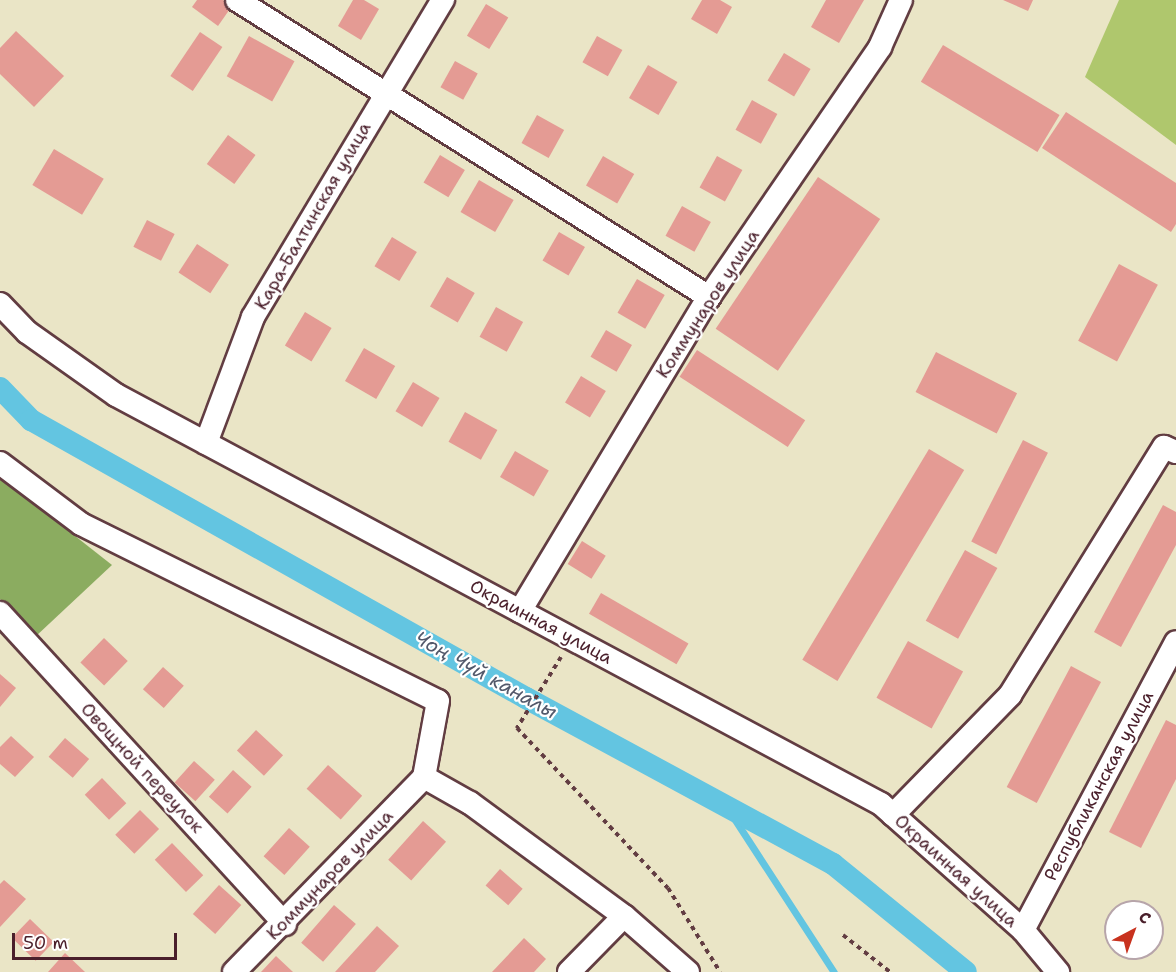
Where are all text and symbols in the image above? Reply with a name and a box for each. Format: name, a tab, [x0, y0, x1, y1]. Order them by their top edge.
street label: Кара-Балтинская улица	[250, 118, 376, 314]
street label: Коммунаров улица	[652, 226, 764, 382]
street label: Окраинная улица	[466, 575, 616, 669]
water label: Чоң Чүй каналы	[411, 626, 561, 724]
street label: Республиканская улица	[1040, 687, 1158, 885]
street label: Овощной переулок	[76, 698, 208, 838]
street label: Коммунаров улица	[262, 805, 398, 945]
street label: Окраинная улица	[890, 810, 1022, 932]
north arrow	[1104, 900, 1164, 960]
text: С	[1134, 906, 1155, 929]
scale bar	[15, 921, 180, 959]
text: 50 m	[23, 931, 68, 955]

